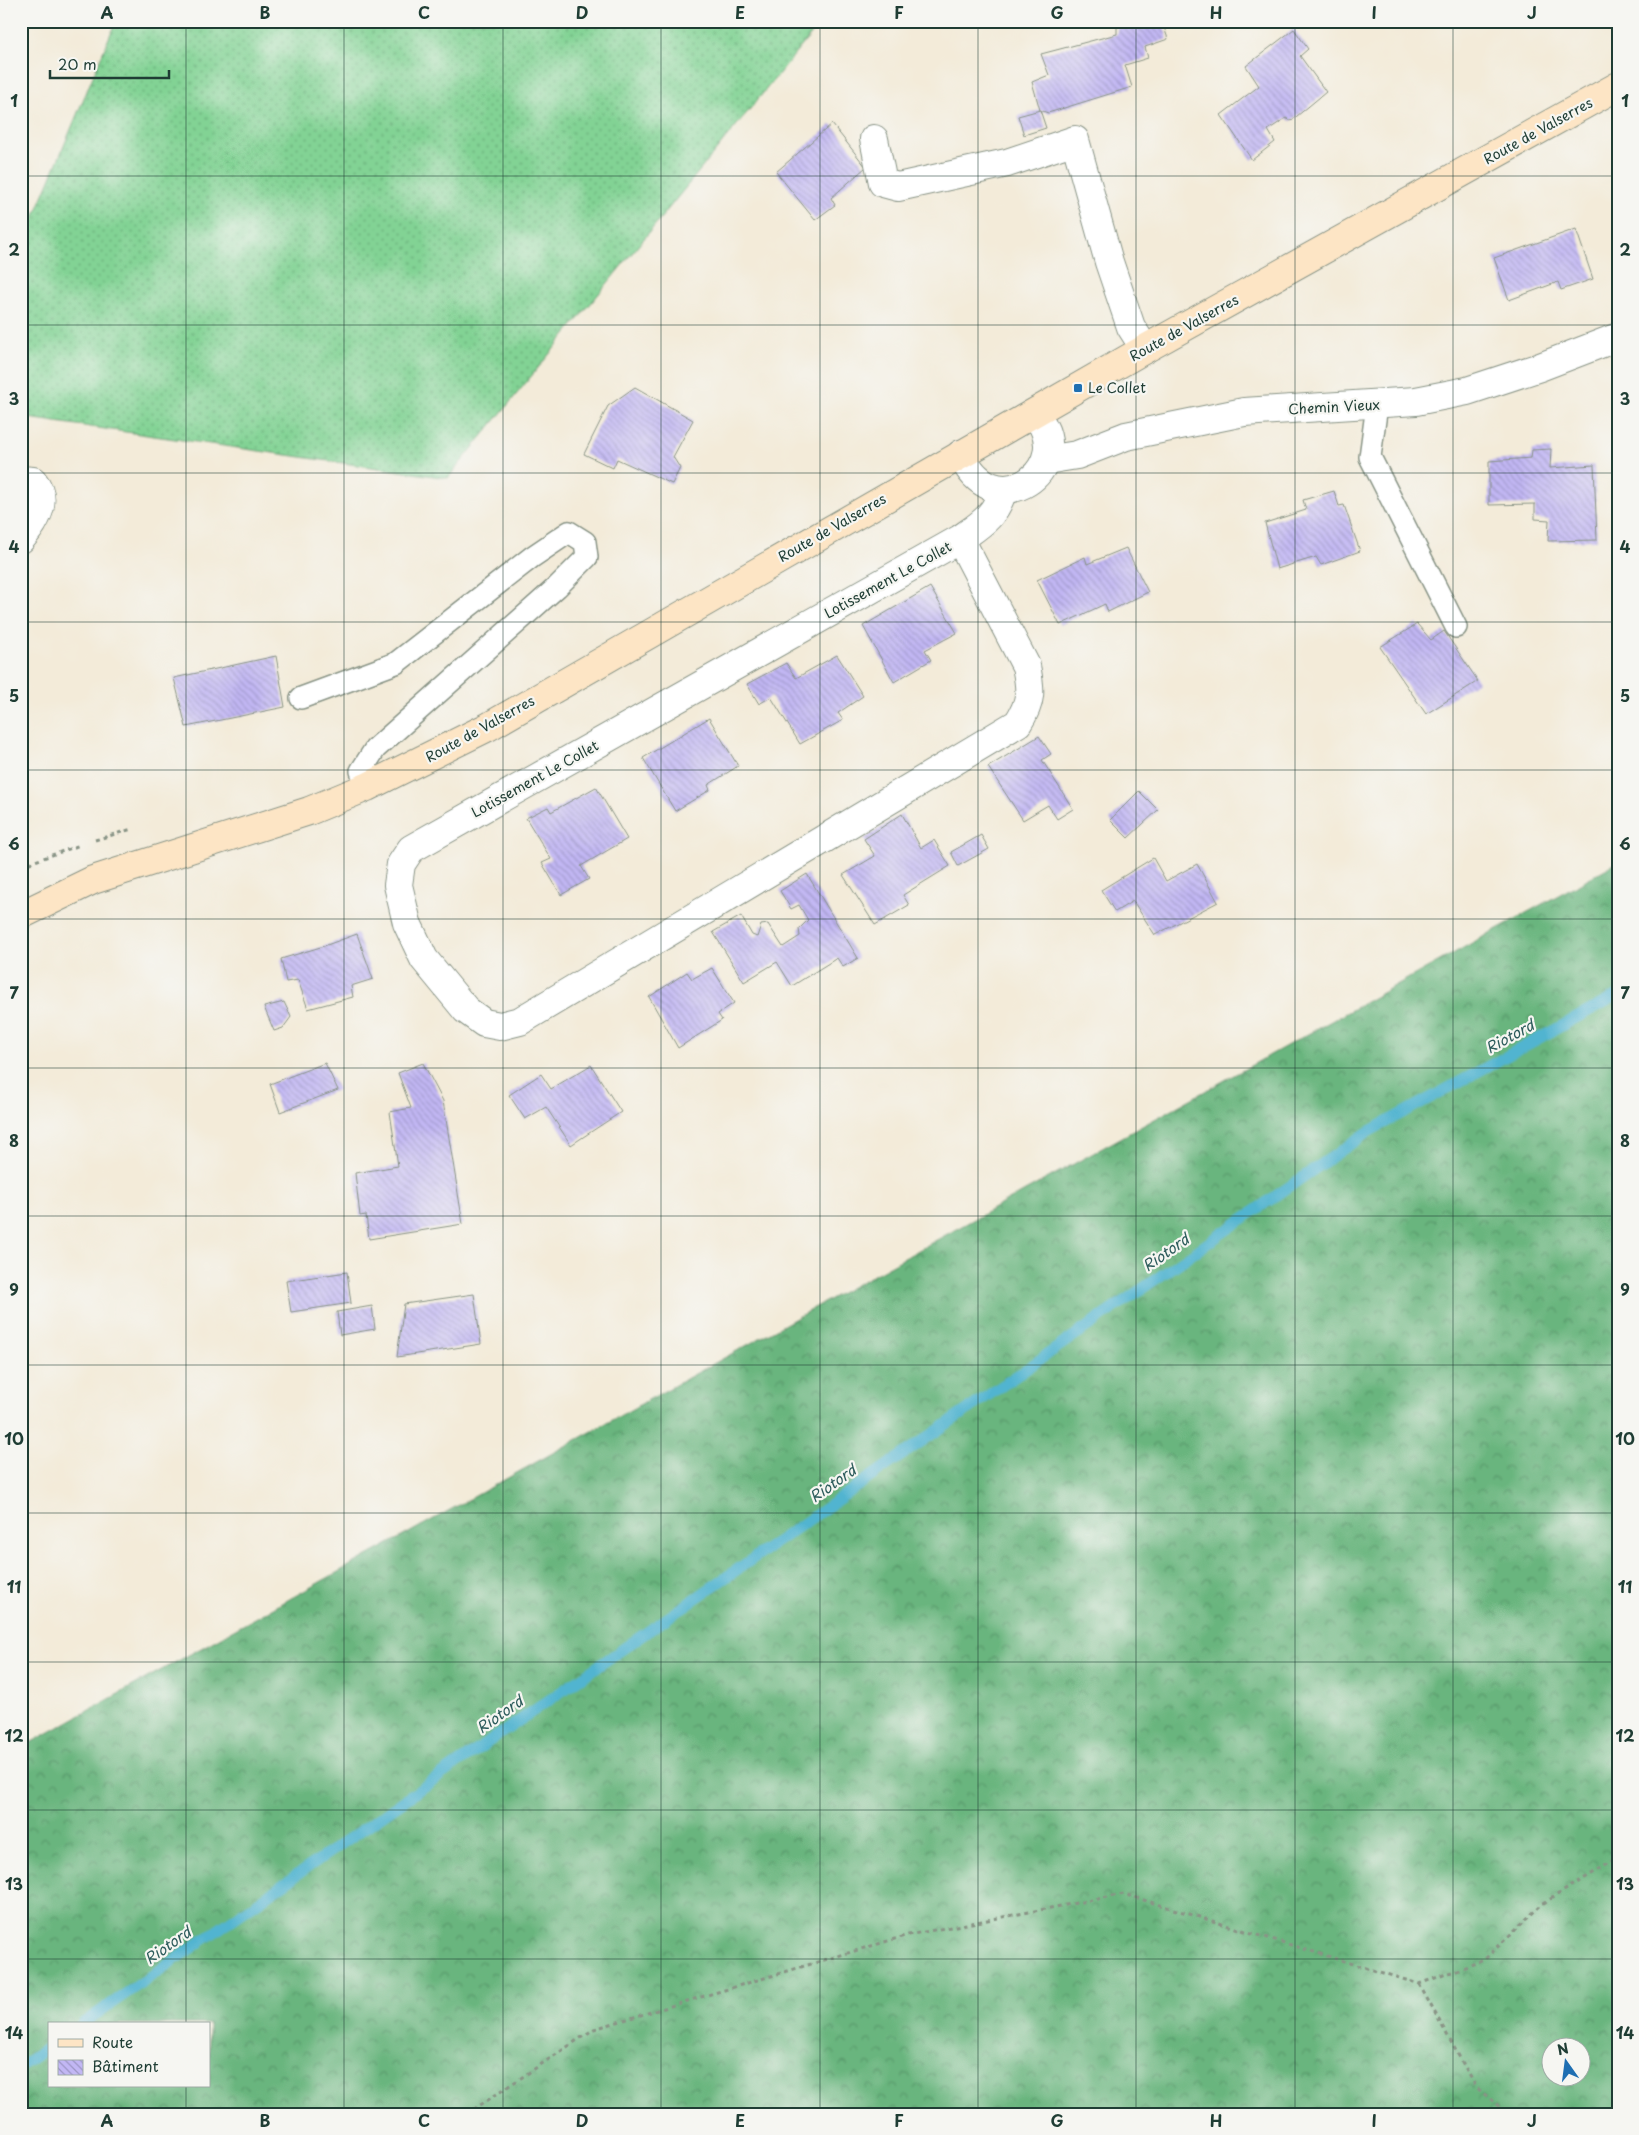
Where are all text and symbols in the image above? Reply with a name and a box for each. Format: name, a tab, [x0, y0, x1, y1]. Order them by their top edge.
text: A	[101, 0, 114, 24]
text: B	[260, 0, 271, 24]
text: C	[418, 0, 430, 24]
text: D	[576, 0, 588, 24]
text: E	[735, 0, 745, 24]
text: F	[894, 0, 904, 24]
text: G	[1050, 0, 1064, 24]
text: H	[1210, 0, 1222, 24]
text: I	[1371, 0, 1377, 24]
text: J	[1527, 0, 1537, 24]
scale bar	[50, 48, 169, 80]
text: 20 m	[58, 52, 97, 75]
text: 1	[10, 88, 18, 112]
text: 1	[1621, 88, 1629, 112]
street label: Route de Valserres	[1479, 92, 1596, 169]
text: 2	[8, 237, 20, 261]
text: 2	[1619, 237, 1631, 261]
street label: Route de Valserres	[1125, 289, 1242, 366]
place label: Le Collet	[1088, 377, 1146, 398]
marker: Le Collet	[1072, 382, 1084, 394]
text: 3	[9, 386, 19, 410]
text: 3	[1620, 386, 1630, 410]
street label: Chemin Vieux	[1288, 394, 1380, 419]
street label: Route de Valserres	[774, 488, 890, 567]
text: 4	[9, 534, 20, 558]
text: 4	[1620, 534, 1631, 558]
street label: Lotissement Le Collet	[820, 536, 955, 623]
text: 5	[9, 683, 19, 707]
text: 5	[1620, 683, 1630, 707]
street label: Route de Valserres	[421, 690, 538, 767]
street label: Lotissement Le Collet	[467, 735, 602, 822]
text: 6	[8, 831, 20, 855]
text: 6	[1619, 831, 1631, 855]
text: 7	[9, 980, 19, 1004]
text: 7	[1620, 980, 1630, 1004]
water label: Riotord	[1481, 1012, 1540, 1058]
text: 8	[9, 1128, 19, 1152]
text: 8	[1620, 1128, 1630, 1152]
water label: Riotord	[1137, 1226, 1195, 1276]
text: 9	[9, 1277, 19, 1301]
text: 9	[1620, 1277, 1630, 1301]
text: 10	[4, 1426, 24, 1450]
text: 10	[1615, 1426, 1635, 1450]
water label: Riotord	[804, 1457, 862, 1507]
text: 11	[7, 1574, 21, 1598]
text: 11	[1618, 1574, 1632, 1598]
water label: Riotord	[471, 1688, 529, 1738]
text: 12	[5, 1723, 23, 1747]
text: 12	[1616, 1723, 1634, 1747]
text: 13	[5, 1871, 23, 1895]
text: 13	[1616, 1871, 1634, 1895]
water label: Riotord	[139, 1919, 197, 1969]
text: 14	[5, 2020, 23, 2044]
text: 14	[1616, 2020, 1634, 2044]
legend	[48, 2022, 210, 2088]
text: Route	[92, 2030, 133, 2053]
text: N	[1555, 2037, 1571, 2060]
north arrow	[1542, 2038, 1592, 2088]
text: Bâtiment	[92, 2054, 159, 2077]
text: A	[101, 2108, 114, 2132]
text: B	[260, 2108, 271, 2132]
text: C	[418, 2108, 430, 2132]
text: D	[576, 2108, 588, 2132]
text: E	[735, 2108, 745, 2132]
text: F	[894, 2108, 904, 2132]
text: G	[1050, 2108, 1064, 2132]
text: H	[1210, 2108, 1222, 2132]
text: I	[1371, 2108, 1377, 2132]
text: J	[1527, 2108, 1537, 2132]

